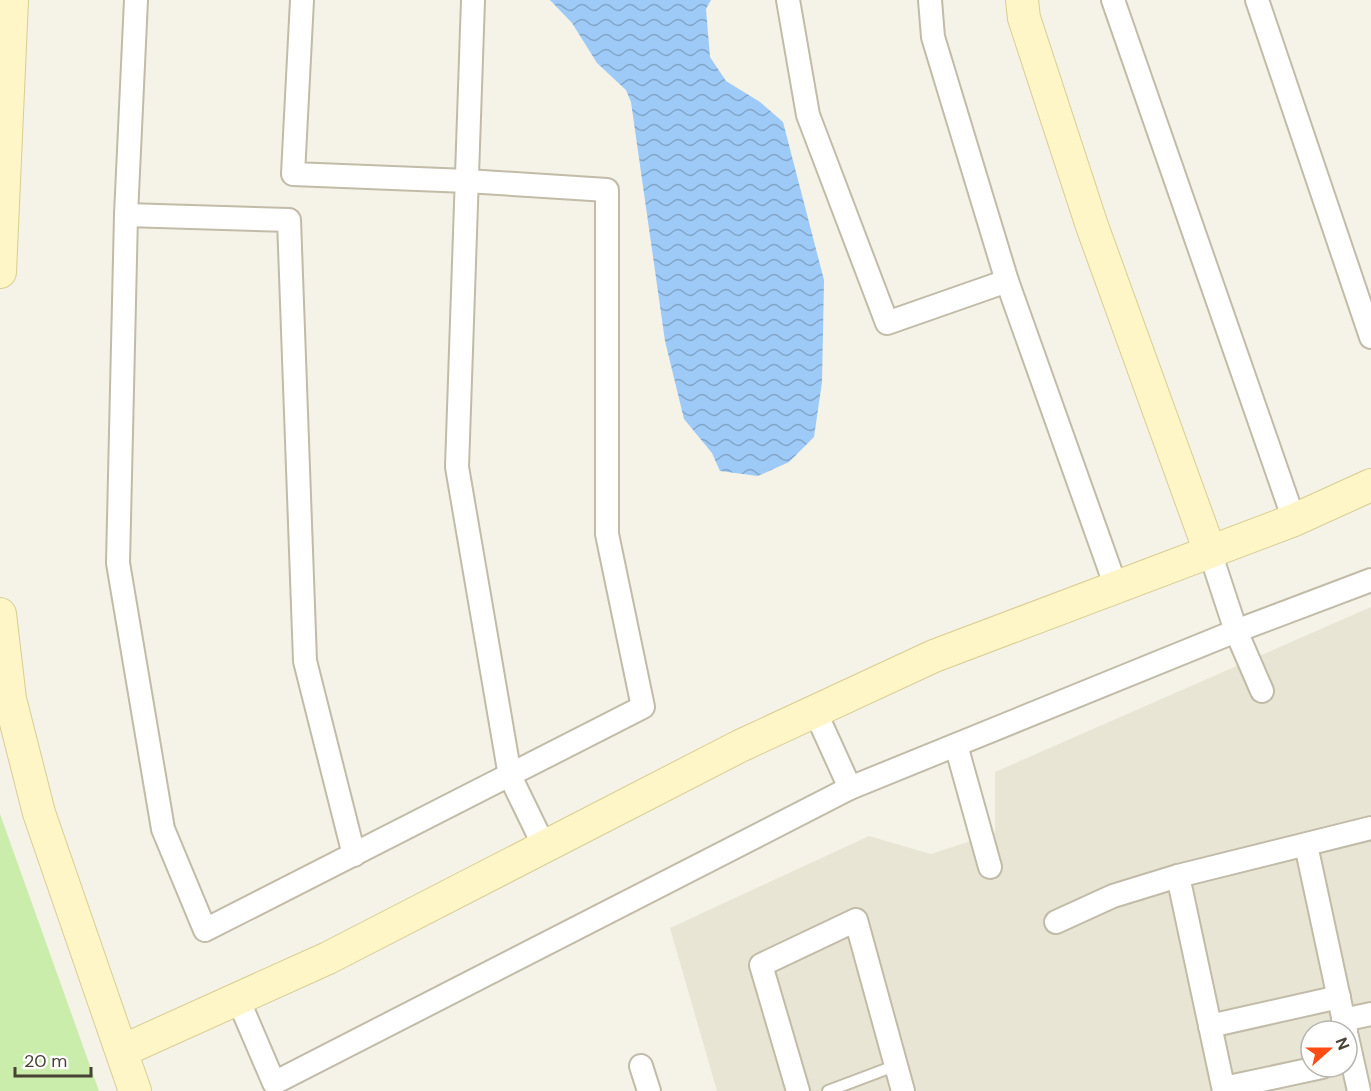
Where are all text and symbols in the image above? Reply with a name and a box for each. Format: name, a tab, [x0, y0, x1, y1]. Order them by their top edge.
north arrow	[1299, 1019, 1359, 1079]
text: N	[1331, 1035, 1354, 1053]
scale bar	[15, 1040, 92, 1078]
text: 20 m	[24, 1049, 67, 1073]

